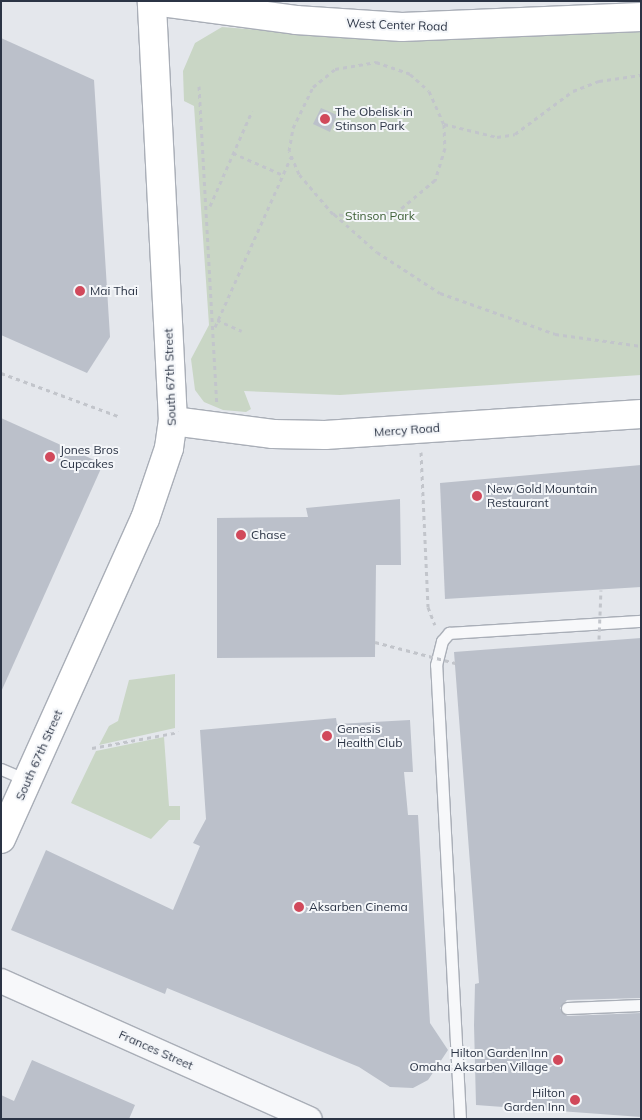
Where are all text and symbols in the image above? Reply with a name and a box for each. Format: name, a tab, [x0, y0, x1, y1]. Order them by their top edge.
street label: West Center Road	[346, 16, 448, 34]
place label: The Obelisk in Stinson Park	[335, 105, 413, 133]
marker: The Obelisk in Stinson Park	[319, 113, 331, 125]
park label: Stinson Park	[345, 209, 415, 223]
place label: Mai Thai	[90, 284, 138, 298]
marker: Mai Thai	[74, 285, 86, 297]
street label: South 67th Street	[161, 328, 179, 426]
street label: Mercy Road	[374, 421, 440, 439]
place label: Jones Bros Cupcakes	[60, 443, 119, 471]
marker: Jones Bros Cupcakes	[44, 451, 56, 463]
place label: New Gold Mountain Restaurant	[487, 482, 597, 510]
marker: New Gold Mountain Restaurant	[471, 490, 483, 502]
place label: Chase	[251, 528, 286, 542]
marker: Chase	[235, 529, 247, 541]
street label: South 67th Street	[13, 708, 65, 802]
place label: Genesis Health Club	[337, 722, 402, 750]
marker: Genesis Health Club	[321, 730, 333, 742]
place label: Aksarben Cinema	[309, 900, 408, 914]
marker: Aksarben Cinema	[293, 901, 305, 913]
street label: Frances Street	[117, 1027, 195, 1073]
place label: Hilton Garden Inn Omaha Aksarben Village	[409, 1046, 548, 1074]
marker: Hilton Garden Inn Omaha Aksarben Village	[552, 1054, 564, 1066]
place label: Hilton Garden Inn	[504, 1086, 565, 1114]
marker: Hilton Garden Inn	[569, 1094, 581, 1106]

